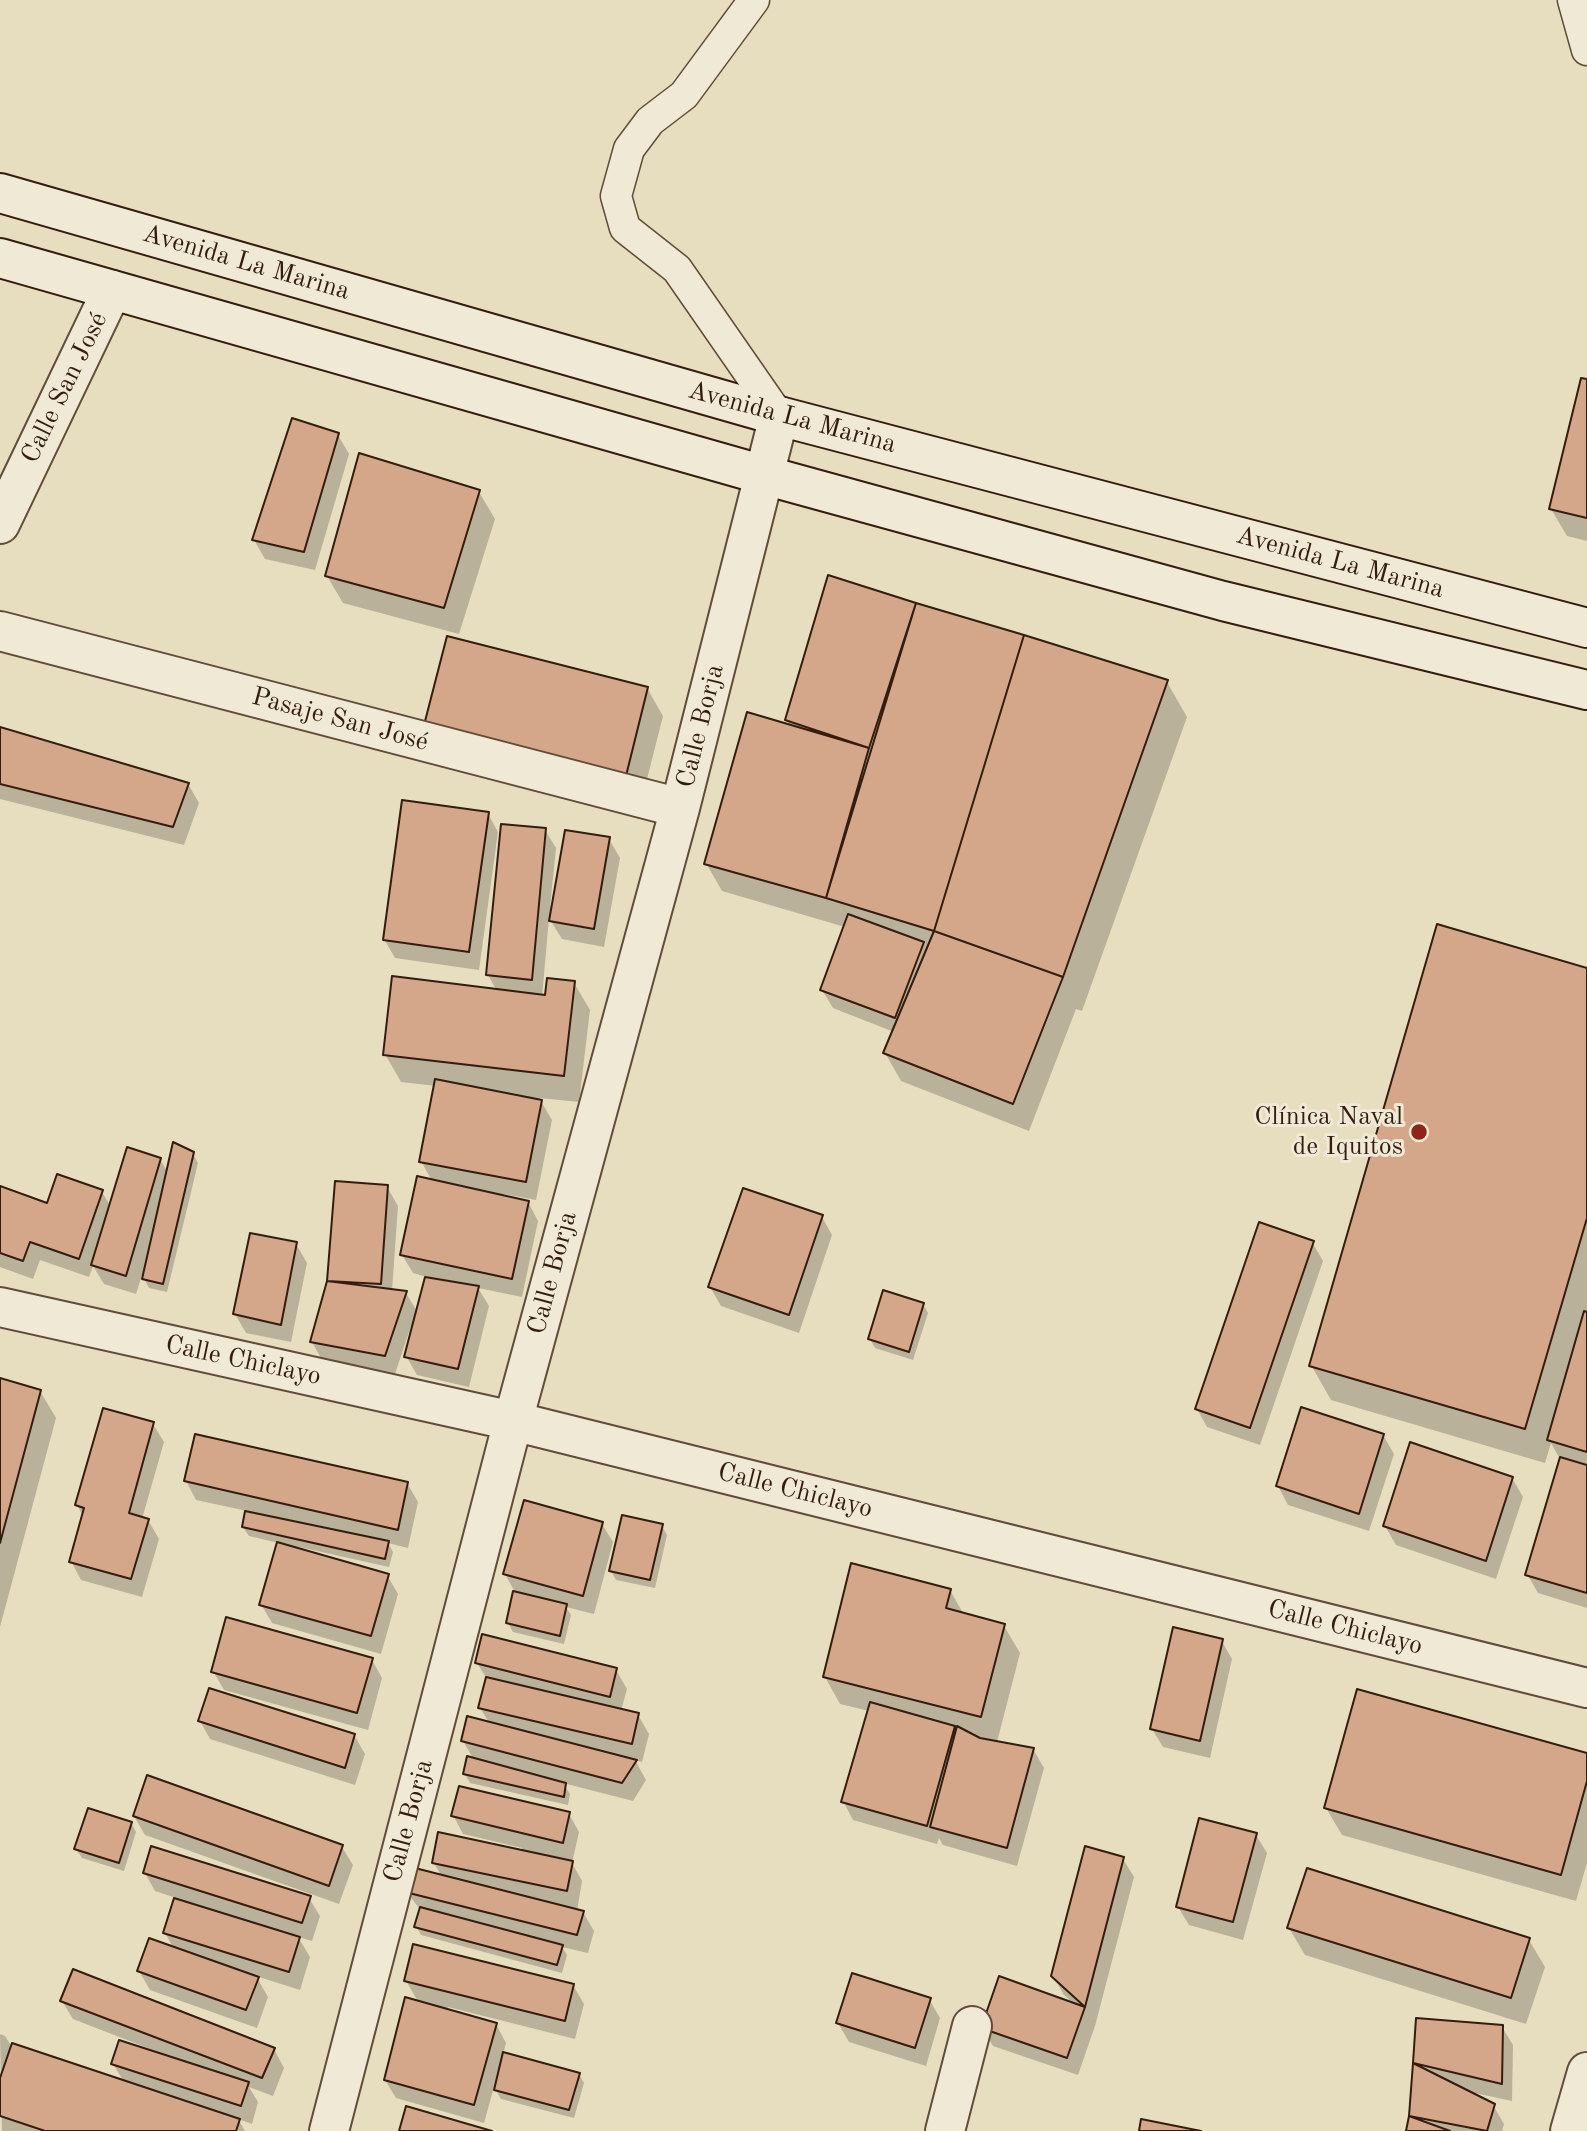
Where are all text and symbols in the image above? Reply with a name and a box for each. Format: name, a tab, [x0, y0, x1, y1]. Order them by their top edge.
street label: Avenida La Marina	[139, 218, 353, 308]
street label: Calle San José	[15, 307, 115, 469]
street label: Avenida La Marina	[685, 375, 899, 461]
street label: Avenida La Marina	[1233, 520, 1447, 606]
street label: Calle Borja	[671, 661, 731, 791]
street label: Pasaje San José	[248, 681, 432, 759]
place label: Clínica Naval de Iquitos	[1254, 1101, 1403, 1162]
marker: Clínica Naval de Iquitos	[1409, 1122, 1429, 1142]
street label: Calle Borja	[522, 1208, 584, 1338]
street label: Calle Chiclayo	[162, 1329, 324, 1393]
street label: Calle Chiclayo	[714, 1457, 876, 1525]
street label: Calle Chiclayo	[1264, 1594, 1426, 1662]
street label: Calle Borja	[378, 1756, 440, 1886]

